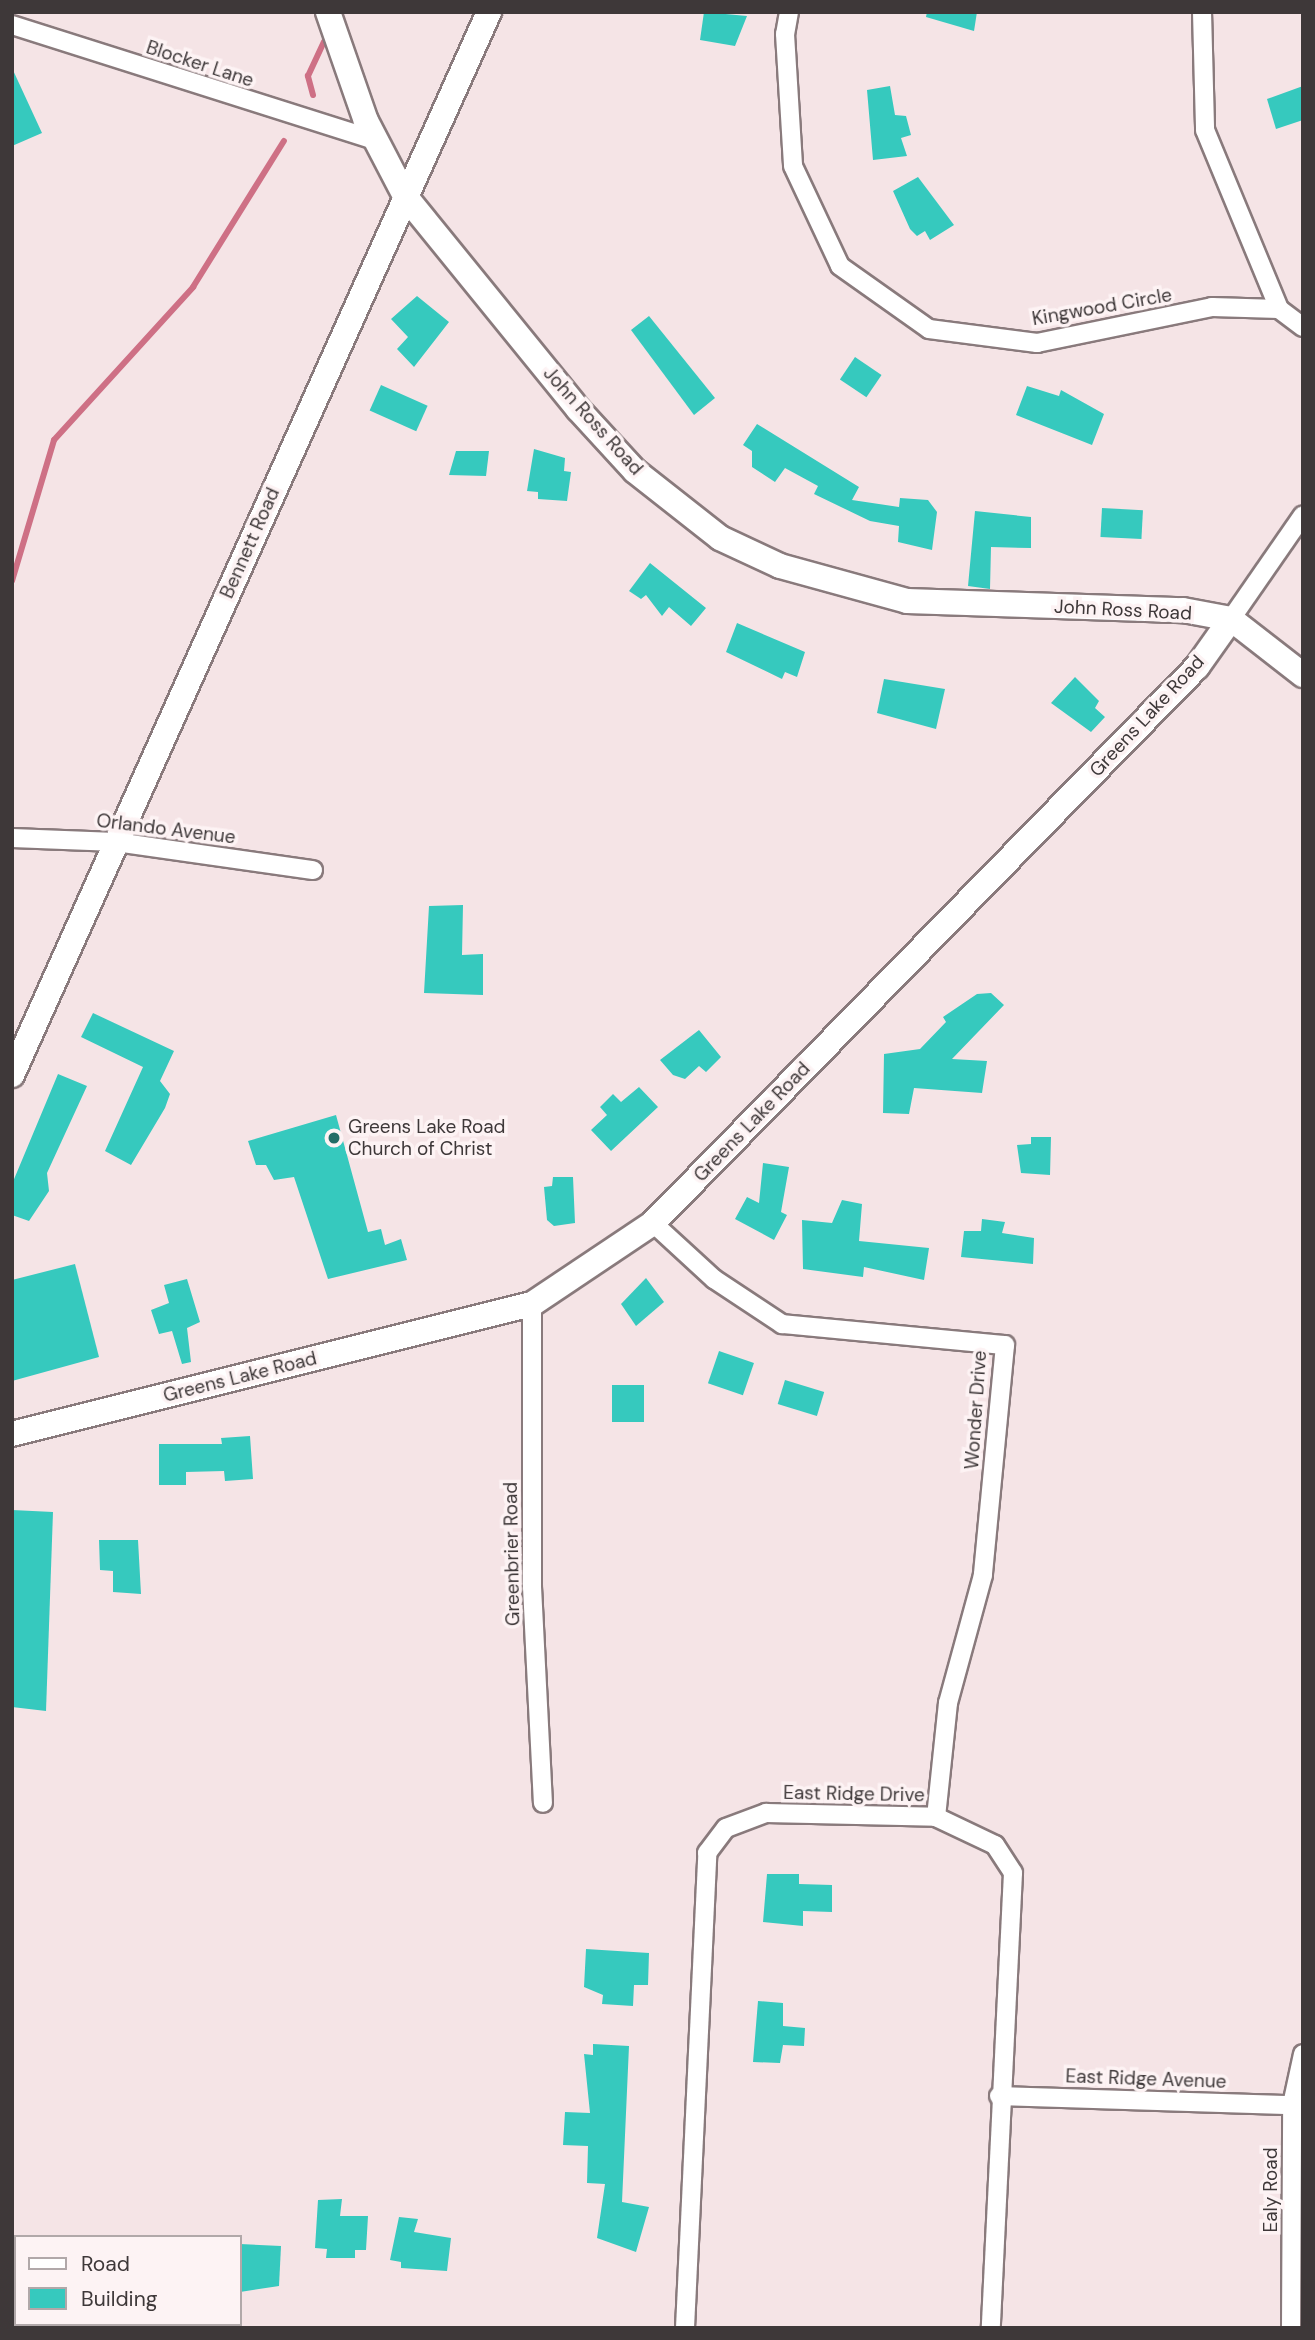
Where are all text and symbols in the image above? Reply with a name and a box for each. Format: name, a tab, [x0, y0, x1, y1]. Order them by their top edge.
street label: Blocker Lane	[143, 36, 257, 92]
street label: Kingwood Circle	[1030, 283, 1174, 331]
street label: John Ross Road	[538, 362, 648, 480]
street label: Bennett Road	[215, 484, 285, 602]
street label: John Ross Road	[1053, 595, 1193, 625]
street label: Greens Lake Road	[1085, 651, 1209, 781]
street label: Orlando Avenue	[95, 809, 237, 849]
street label: Greens Lake Road	[689, 1057, 815, 1187]
place label: Greens Lake Road Church of Christ	[348, 1116, 505, 1160]
marker: Greens Lake Road Church of Christ	[326, 1130, 342, 1146]
street label: Greens Lake Road	[161, 1347, 319, 1407]
street label: Wonder Drive	[960, 1350, 992, 1470]
street label: Greenbrier Road	[499, 1482, 525, 1626]
street label: East Ridge Drive	[783, 1781, 925, 1807]
street label: East Ridge Avenue	[1065, 2065, 1227, 2093]
street label: Ealy Road	[1260, 2147, 1282, 2233]
legend	[14, 2235, 242, 2326]
text: Road	[81, 2250, 130, 2278]
text: Building	[81, 2285, 157, 2313]

